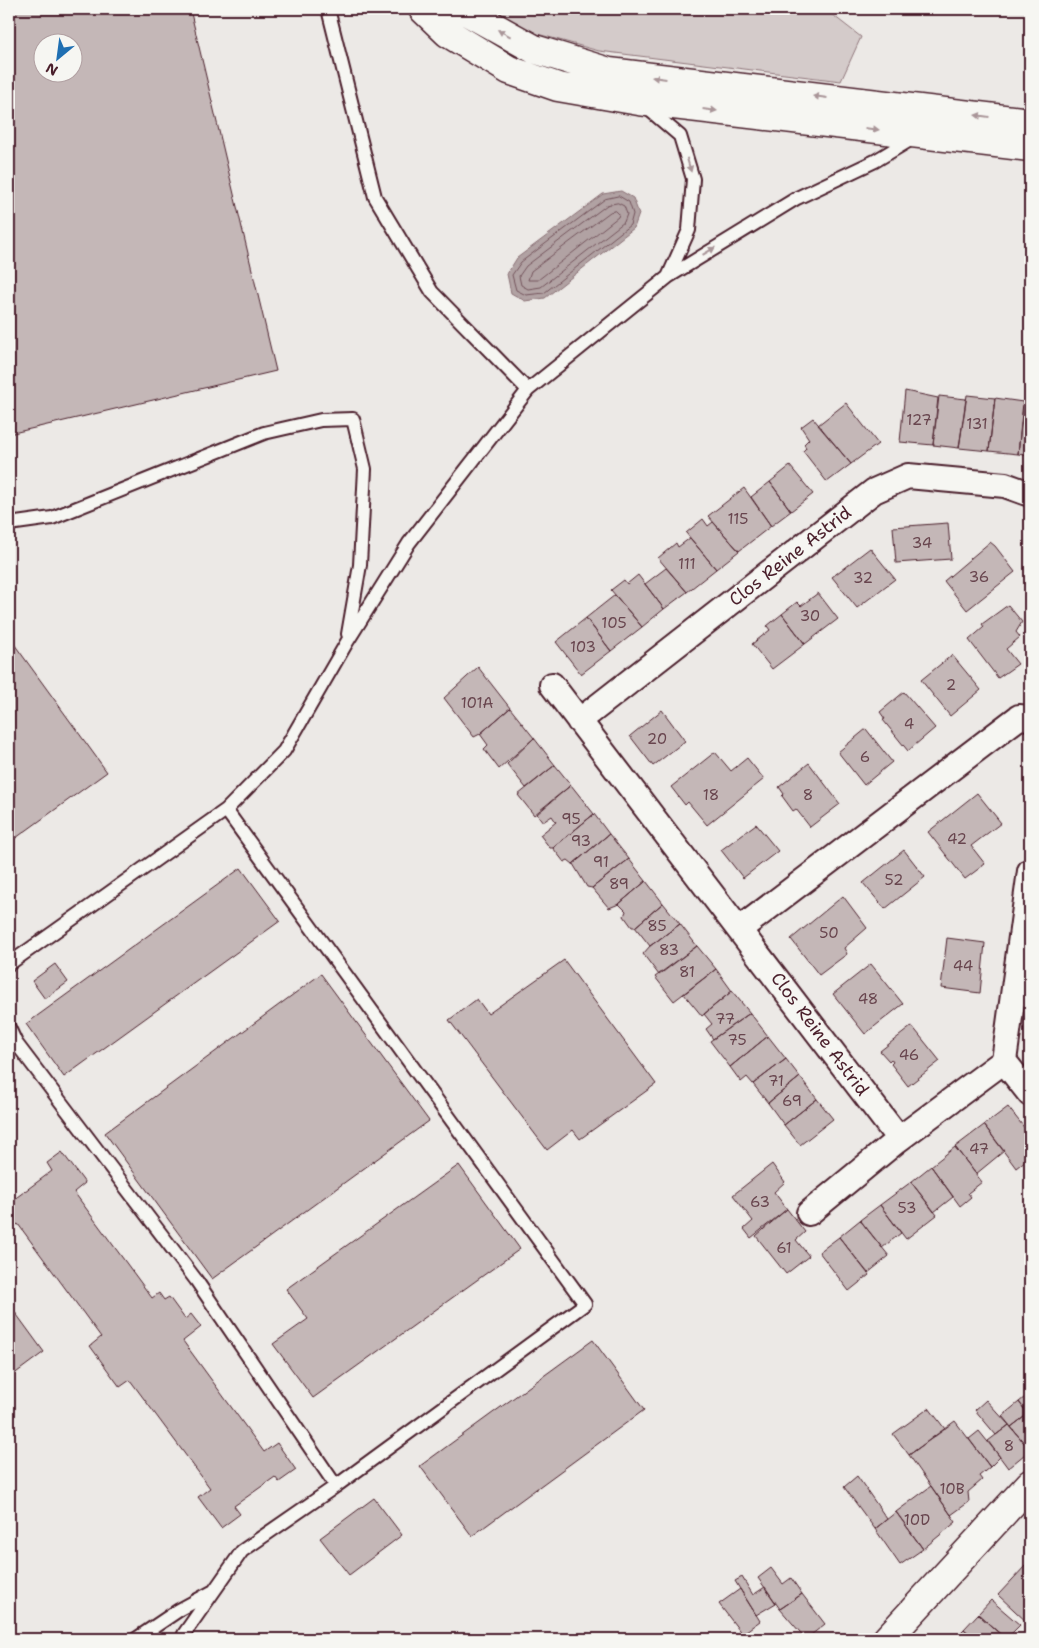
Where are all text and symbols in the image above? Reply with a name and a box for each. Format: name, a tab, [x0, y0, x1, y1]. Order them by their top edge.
one-way arrow	[497, 29, 512, 37]
north arrow	[32, 32, 82, 82]
text: N	[42, 59, 61, 80]
one-way arrow	[651, 74, 667, 82]
one-way arrow	[812, 93, 828, 101]
one-way arrow	[703, 106, 719, 114]
one-way arrow	[974, 112, 990, 120]
one-way arrow	[864, 125, 880, 133]
one-way arrow	[685, 157, 693, 172]
one-way arrow	[703, 247, 716, 256]
house number: 127	[906, 410, 932, 430]
house number: 131	[966, 414, 988, 434]
street label: Clos Reine Astrid	[724, 501, 856, 611]
house number: 115	[728, 509, 748, 529]
house number: 34	[912, 533, 932, 553]
house number: 111	[678, 554, 696, 574]
house number: 36	[969, 567, 989, 587]
house number: 32	[853, 568, 873, 588]
house number: 30	[800, 606, 820, 626]
house number: 105	[601, 613, 627, 633]
house number: 103	[570, 637, 596, 657]
house number: 2	[946, 675, 956, 695]
house number: 101A	[461, 693, 493, 713]
house number: 4	[904, 714, 914, 734]
house number: 20	[647, 729, 667, 749]
house number: 6	[860, 747, 870, 767]
house number: 18	[703, 785, 719, 805]
house number: 8	[803, 785, 813, 805]
house number: 95	[561, 809, 581, 829]
house number: 42	[947, 829, 967, 849]
house number: 93	[571, 831, 591, 851]
house number: 91	[593, 852, 609, 872]
house number: 52	[885, 870, 903, 890]
house number: 89	[609, 874, 629, 894]
house number: 85	[647, 916, 667, 936]
house number: 50	[819, 923, 839, 943]
house number: 83	[659, 940, 679, 960]
house number: 44	[953, 956, 973, 976]
house number: 81	[679, 962, 695, 982]
street label: Clos Reine Astrid	[766, 967, 874, 1101]
house number: 48	[858, 989, 878, 1009]
house number: 77	[715, 1009, 735, 1029]
house number: 75	[727, 1030, 747, 1050]
house number: 46	[899, 1045, 919, 1065]
house number: 71	[768, 1071, 784, 1091]
house number: 69	[782, 1091, 802, 1111]
house number: 47	[969, 1139, 989, 1159]
house number: 63	[750, 1192, 770, 1212]
house number: 53	[898, 1198, 917, 1218]
house number: 61	[776, 1238, 792, 1258]
house number: 8	[1004, 1436, 1014, 1456]
house number: 10B	[939, 1479, 965, 1499]
house number: 10D	[904, 1510, 930, 1530]

